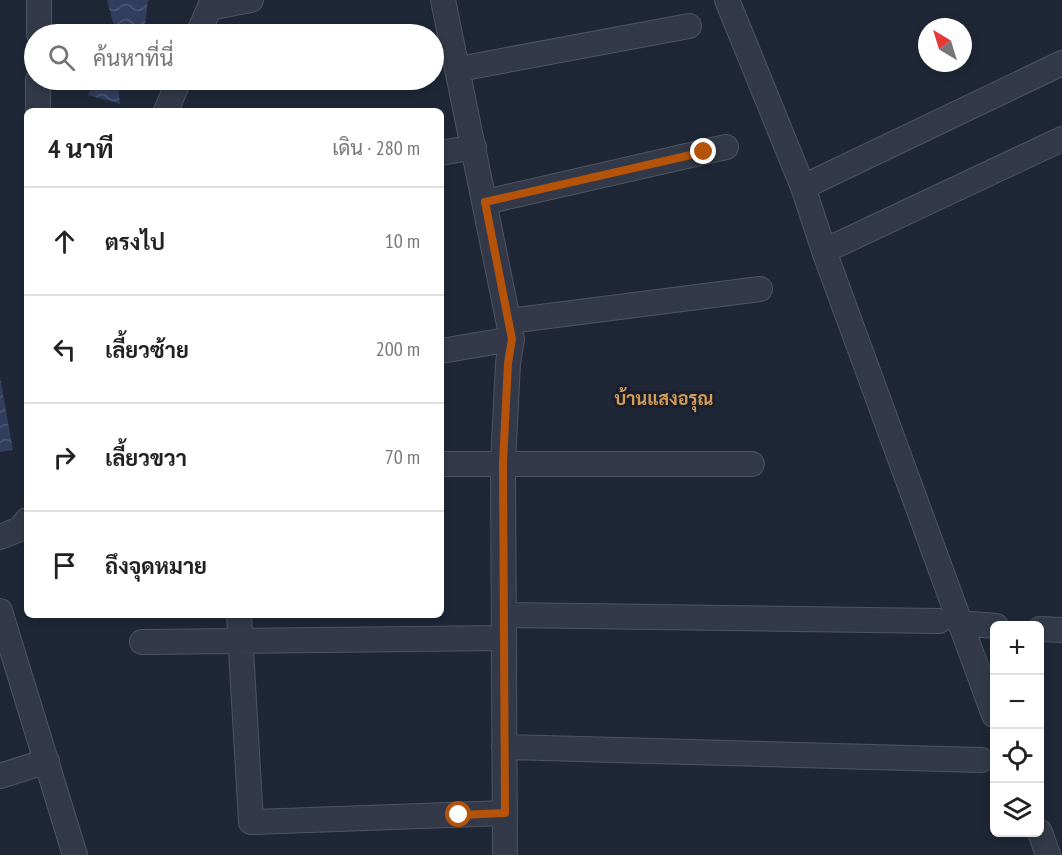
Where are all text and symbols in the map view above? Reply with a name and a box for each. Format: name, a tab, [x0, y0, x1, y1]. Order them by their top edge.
north arrow	[918, 18, 972, 72]
search box	[24, 24, 444, 90]
icon: search	[45, 41, 78, 74]
text: ค้นหาที่นี่	[93, 44, 173, 72]
text: 4 นาที	[48, 132, 114, 165]
text: เดิน · 280 m	[332, 135, 420, 161]
route end	[690, 138, 716, 164]
icon: ahead	[48, 225, 81, 258]
text: ตรงไป	[105, 228, 165, 256]
text: 10 m	[385, 228, 420, 254]
icon: left	[48, 333, 81, 366]
text: เลี้ยวซ้าย	[105, 336, 189, 364]
text: 200 m	[376, 336, 420, 362]
district label: บ้านแสงอรุณ	[615, 387, 714, 413]
icon: right	[48, 441, 81, 474]
text: เลี้ยวขวา	[105, 444, 187, 472]
text: 70 m	[385, 444, 420, 470]
icon: arrive	[48, 549, 81, 582]
text: ถึงจุดหมาย	[105, 552, 207, 580]
map controls	[990, 621, 1044, 837]
button: +	[990, 621, 1044, 675]
button: −	[990, 675, 1044, 729]
button: locate	[990, 729, 1044, 783]
button: layers	[990, 783, 1044, 837]
route start	[445, 801, 471, 827]

